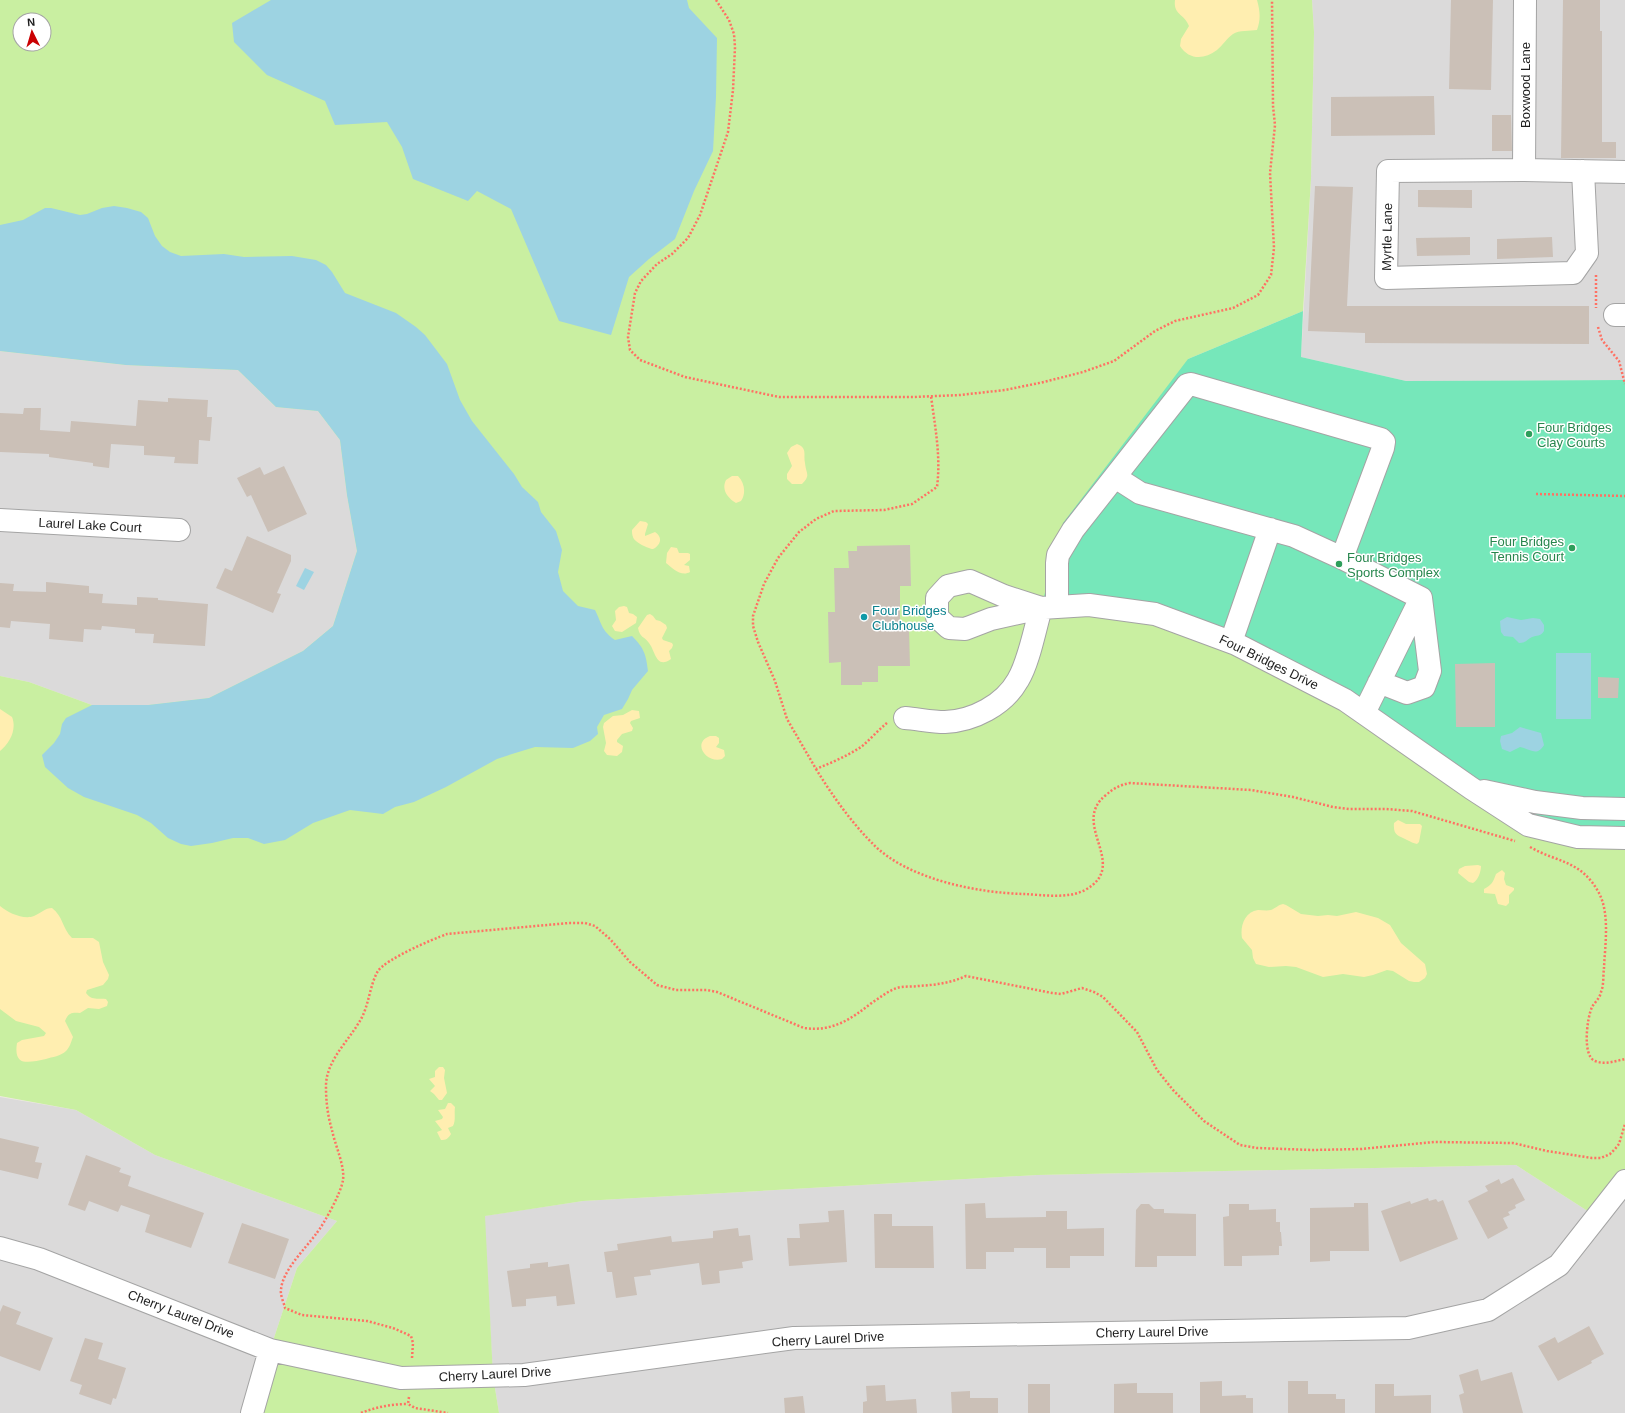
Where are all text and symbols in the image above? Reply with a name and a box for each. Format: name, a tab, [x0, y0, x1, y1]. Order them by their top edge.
north arrow	[12, 12, 52, 52]
text: N	[27, 16, 36, 28]
street label: Boxwood Lane	[1518, 42, 1533, 128]
street label: Myrtle Lane	[1379, 203, 1395, 271]
place label: Four Bridges Clay Courts	[1537, 420, 1612, 450]
marker: Four Bridges Clay Courts	[1524, 429, 1534, 439]
street label: Laurel Lake Court	[38, 515, 142, 535]
place label: Four Bridges Tennis Court	[1490, 534, 1564, 564]
marker: Four Bridges Tennis Court	[1567, 543, 1577, 553]
place label: Four Bridges Sports Complex	[1347, 550, 1440, 580]
marker: Four Bridges Sports Complex	[1334, 559, 1344, 569]
place label: Four Bridges Clubhouse	[872, 603, 947, 633]
marker: Four Bridges Clubhouse	[859, 612, 869, 622]
street label: Four Bridges Drive	[1217, 632, 1321, 692]
street label: Cherry Laurel Drive	[126, 1287, 236, 1341]
street label: Cherry Laurel Drive	[1096, 1324, 1208, 1340]
street label: Cherry Laurel Drive	[771, 1329, 885, 1349]
street label: Cherry Laurel Drive	[438, 1364, 552, 1384]

